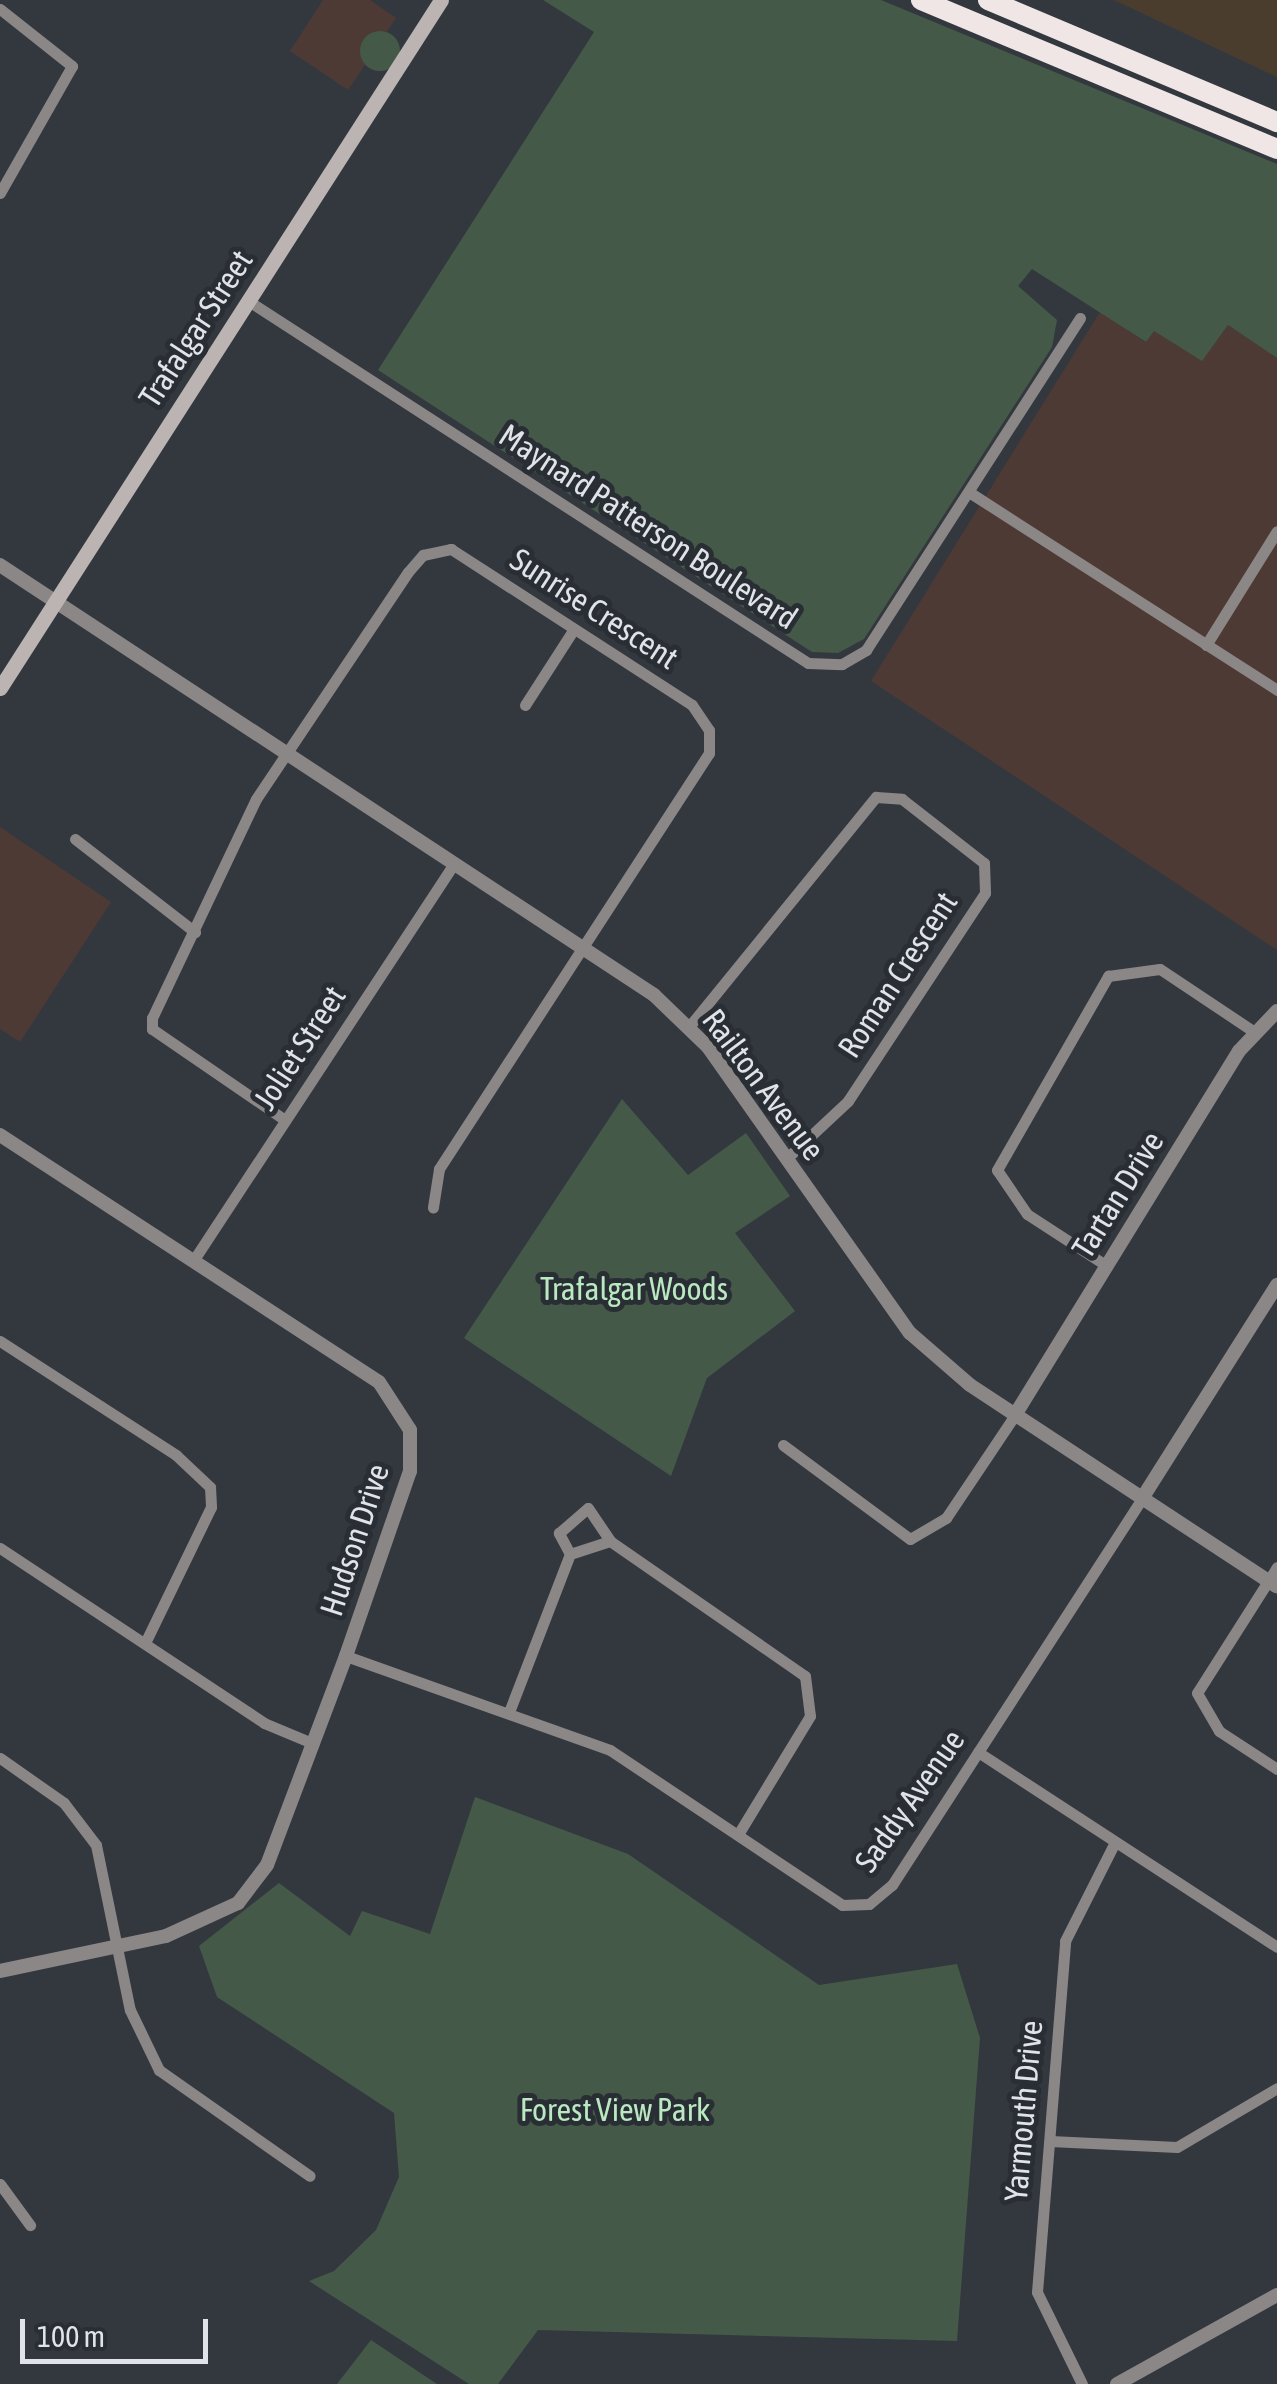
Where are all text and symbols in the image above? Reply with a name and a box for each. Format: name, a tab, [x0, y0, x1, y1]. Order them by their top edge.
street label: Trafalgar Street	[131, 243, 261, 415]
street label: Maynard Patterson Boulevard	[492, 416, 804, 638]
street label: Sunrise Crescent	[503, 541, 685, 677]
street label: Roman Crescent	[830, 885, 966, 1065]
street label: Joliet Street	[246, 979, 354, 1117]
street label: Railton Avenue	[694, 1002, 832, 1168]
street label: Tartan Drive	[1064, 1125, 1172, 1265]
park label: Trafalgar Woods	[540, 1270, 728, 1308]
street label: Hudson Drive	[312, 1459, 398, 1621]
street label: Saddy Avenue	[847, 1722, 973, 1880]
street label: Yarmouth Drive	[997, 2019, 1051, 2203]
park label: Forest View Park	[520, 2091, 710, 2129]
scale bar	[25, 2299, 212, 2361]
text: 100 m	[37, 2319, 105, 2353]

